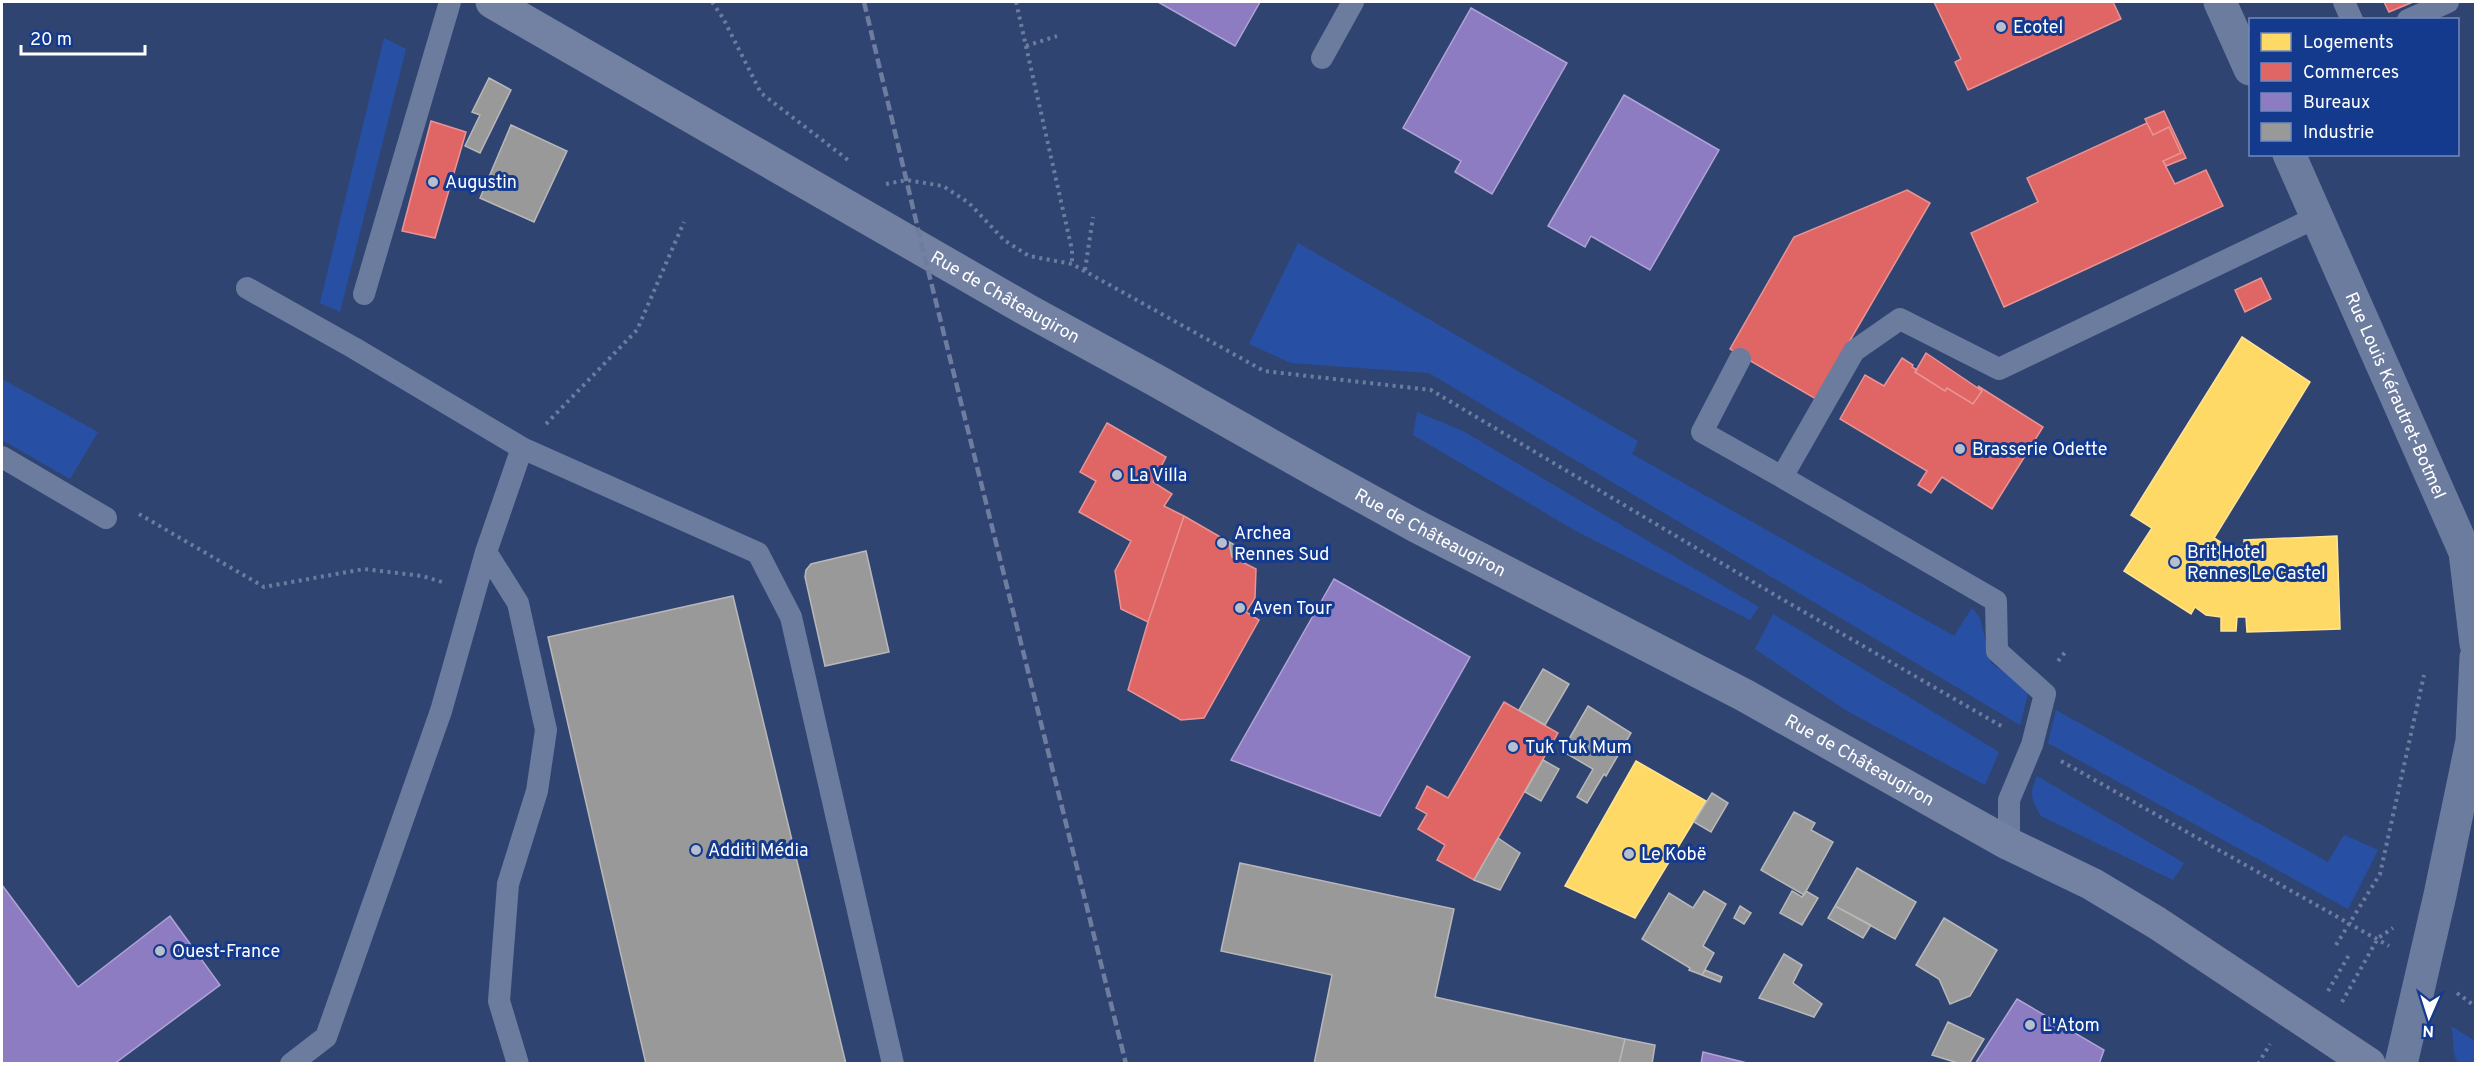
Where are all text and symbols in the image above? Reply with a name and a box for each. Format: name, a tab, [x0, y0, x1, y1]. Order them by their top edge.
place label: Ecotel	[2013, 17, 2063, 40]
scale bar	[21, 18, 146, 56]
legend	[2249, 18, 2459, 156]
marker: Ecotel	[1994, 20, 2008, 34]
text: 20 m	[30, 29, 72, 52]
text: Logements	[2303, 32, 2394, 55]
text: Commerces	[2303, 62, 2399, 85]
text: Bureaux	[2303, 92, 2370, 115]
text: Industrie	[2303, 122, 2374, 145]
place label: Augustin	[445, 172, 517, 195]
marker: Augustin	[426, 175, 440, 189]
street label: Rue de Châteaugiron	[926, 247, 1083, 350]
street label: Rue Louis Kérautret-Botmel	[2339, 289, 2450, 503]
place label: Brasserie Odette	[1972, 439, 2107, 462]
marker: Brasserie Odette	[1953, 442, 1967, 456]
place label: La Villa	[1129, 465, 1187, 488]
marker: La Villa	[1110, 468, 1124, 482]
street label: Rue de Châteaugiron	[1350, 484, 1509, 583]
place label: Archea Rennes Sud	[1234, 523, 1329, 567]
marker: Archea Rennes Sud	[1215, 536, 1229, 550]
place label: Brit Hotel Rennes Le Castel	[2187, 542, 2326, 586]
marker: Brit Hotel Rennes Le Castel	[2168, 555, 2182, 569]
place label: Aven Tour	[1252, 598, 1332, 621]
marker: Aven Tour	[1233, 601, 1247, 615]
street label: Rue de Châteaugiron	[1780, 710, 1938, 813]
place label: Tuk Tuk Mum	[1525, 737, 1632, 760]
marker: Tuk Tuk Mum	[1506, 740, 1520, 754]
place label: Additi Média	[708, 840, 808, 863]
marker: Additi Média	[689, 843, 703, 857]
place label: Le Kobë	[1641, 844, 1707, 867]
marker: Le Kobë	[1622, 847, 1636, 861]
place label: Ouest-France	[172, 941, 280, 964]
marker: Ouest-France	[153, 944, 167, 958]
north arrow	[2399, 987, 2459, 1047]
place label: L'Atom	[2042, 1015, 2100, 1038]
marker: L'Atom	[2023, 1018, 2037, 1032]
text: N	[2422, 1020, 2435, 1040]

